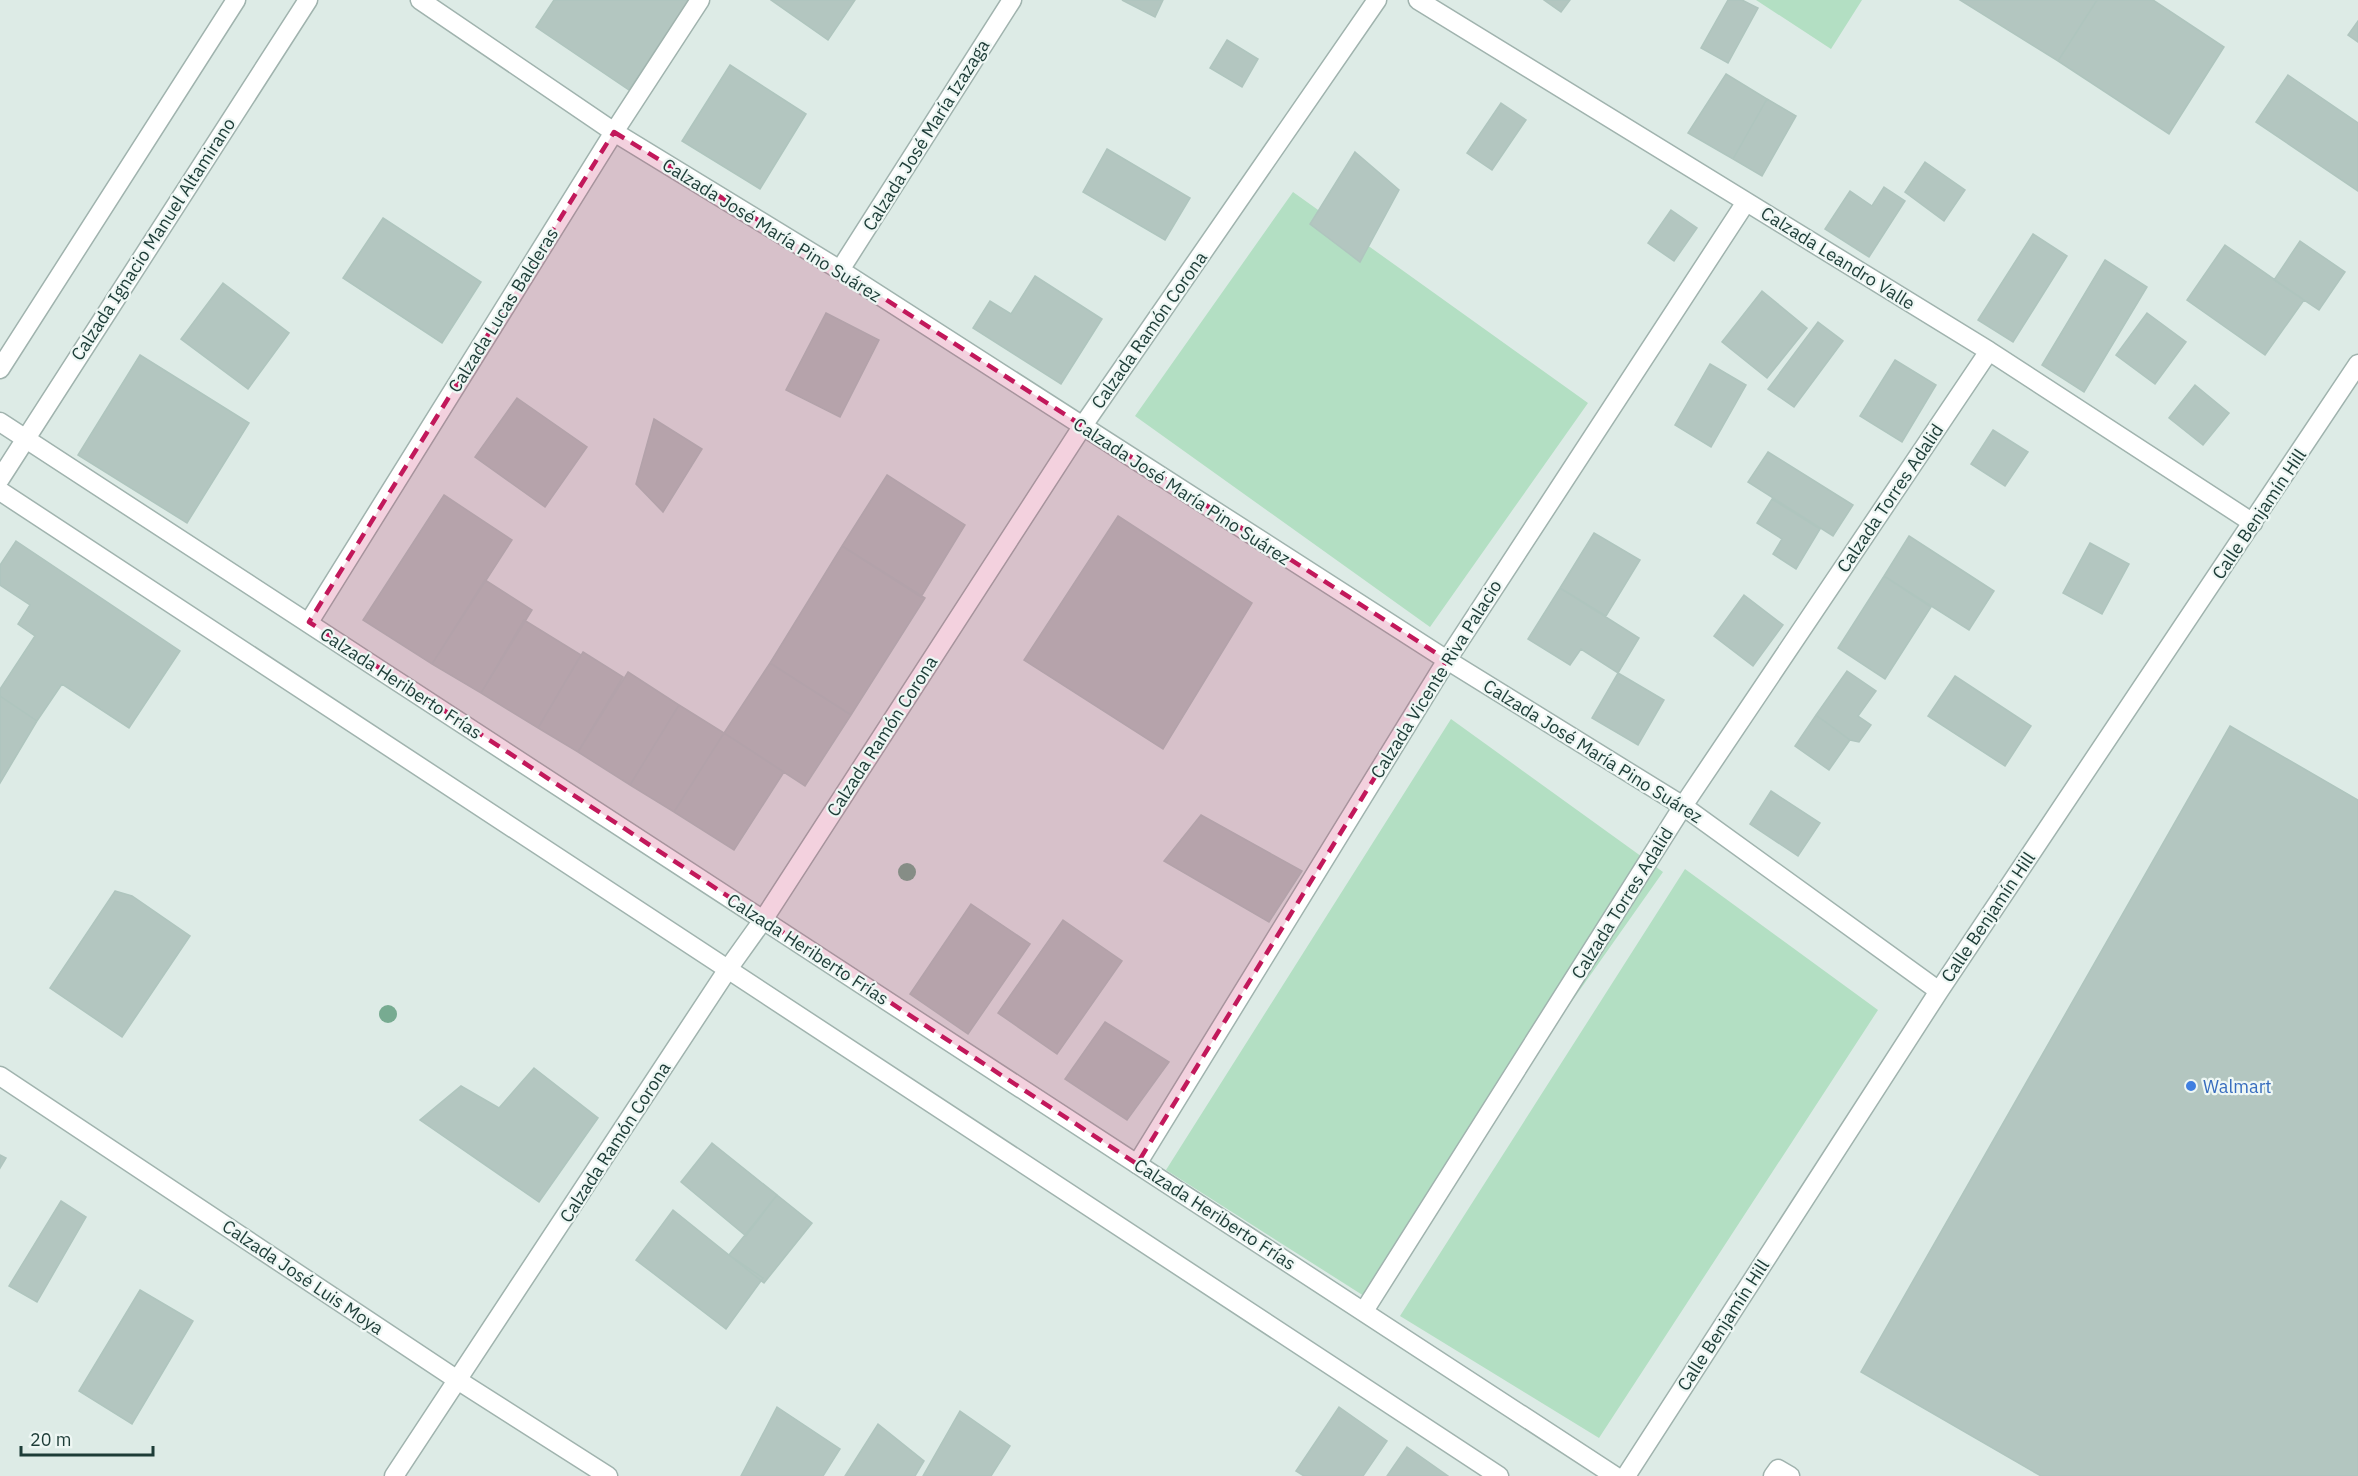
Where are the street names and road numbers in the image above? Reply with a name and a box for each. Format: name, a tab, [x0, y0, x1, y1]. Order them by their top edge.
street label: Calzada José María Izazaga	[858, 35, 995, 235]
street label: Calzada Ignacio Manuel Altamirano	[66, 113, 240, 365]
street label: Calzada José María Pino Suárez	[658, 153, 886, 307]
street label: Calzada Leandro Valle	[1757, 201, 1919, 315]
street label: Calzada Lucas Balderas	[443, 223, 563, 397]
street label: Calzada Ramón Corona	[1086, 247, 1212, 413]
street label: Calzada José María Pino Suárez	[1069, 412, 1295, 570]
street label: Calzada Torres Adalid	[1832, 419, 1948, 577]
street label: Calle Benjamín Hill	[2207, 444, 2311, 584]
street label: Calzada Vicente Riva Palacio	[1365, 575, 1507, 783]
street label: Calzada Heriberto Frías	[316, 622, 486, 744]
street label: Calzada Ramón Corona	[821, 651, 943, 821]
street label: Calzada José María Pino Suárez	[1479, 674, 1707, 828]
street label: Calzada Torres Adalid	[1566, 823, 1678, 983]
street label: Calle Benjamín Hill	[1936, 847, 2040, 987]
street label: Calzada Heriberto Frías	[723, 888, 893, 1010]
street label: Calzada Ramón Corona	[554, 1057, 676, 1227]
street label: Calzada Heriberto Frías	[1130, 1153, 1300, 1275]
street label: Calzada José Luis Moya	[218, 1214, 388, 1340]
street label: Calle Benjamín Hill	[1672, 1255, 1774, 1395]

